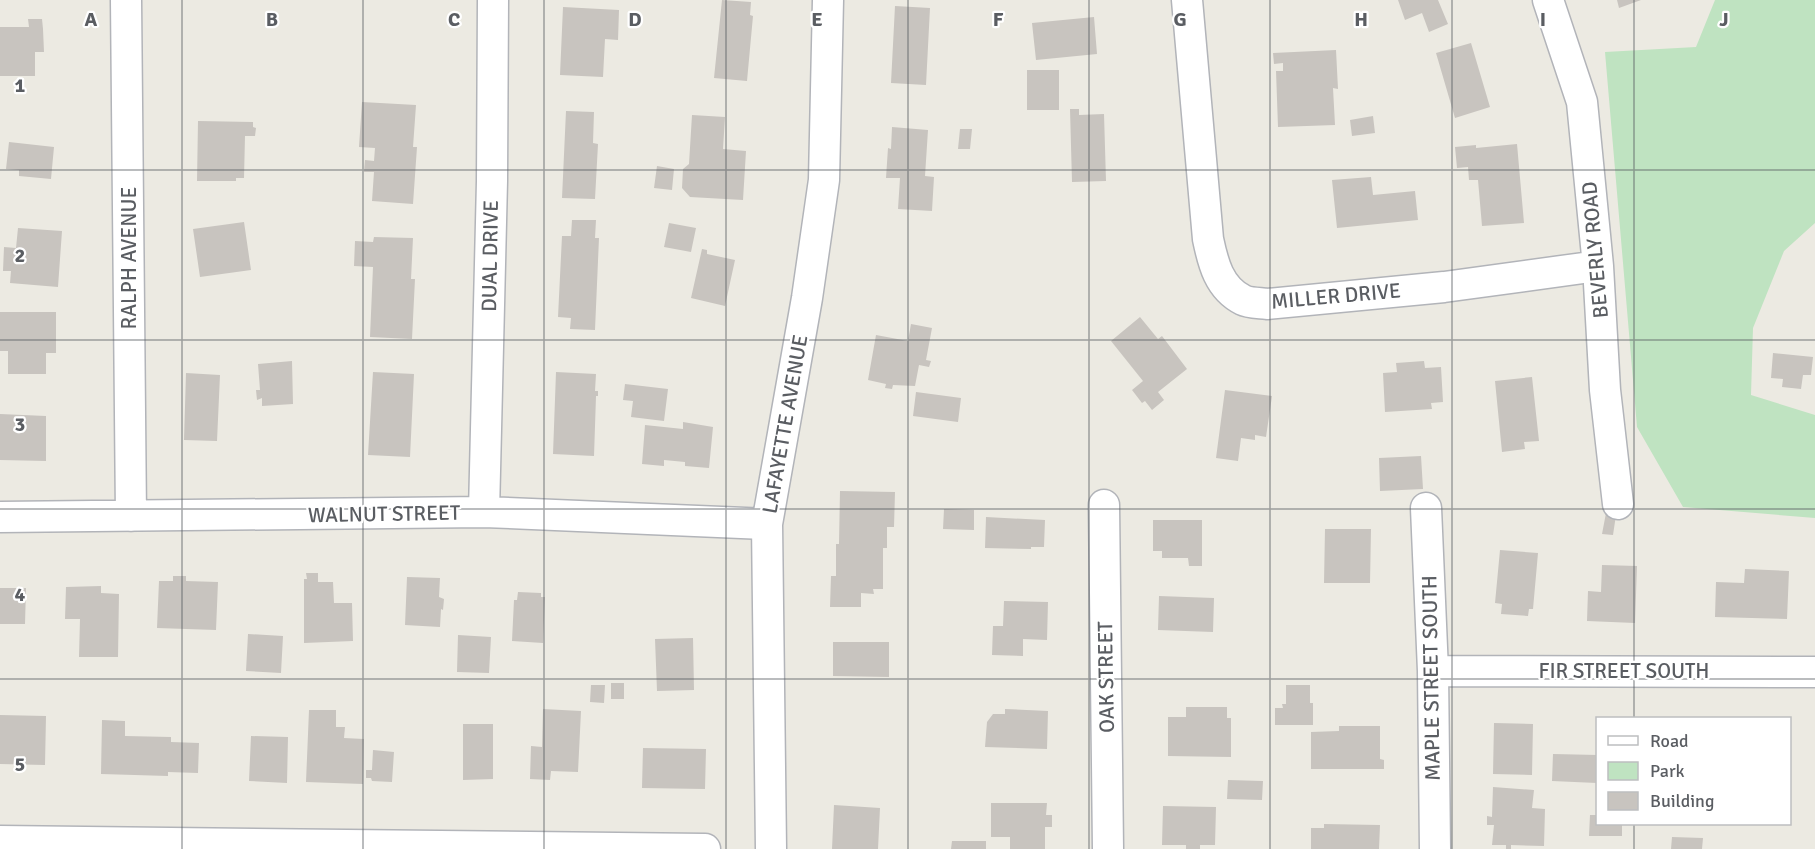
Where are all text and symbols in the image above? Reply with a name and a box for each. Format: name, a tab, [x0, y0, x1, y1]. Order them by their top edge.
text: A	[85, 7, 98, 32]
text: B	[266, 7, 278, 32]
text: C	[448, 7, 460, 32]
text: D	[628, 7, 642, 32]
text: E	[811, 7, 823, 32]
text: F	[993, 7, 1004, 32]
text: G	[1173, 7, 1187, 32]
text: H	[1354, 7, 1368, 32]
text: I	[1540, 7, 1546, 32]
text: J	[1719, 7, 1729, 32]
text: 1	[15, 73, 26, 98]
street label: BEVERLY ROAD	[1576, 180, 1614, 320]
street label: RALPH AVENUE	[116, 187, 142, 329]
street label: DUAL DRIVE	[476, 200, 504, 312]
text: 2	[15, 243, 25, 268]
street label: MILLER DRIVE	[1270, 277, 1402, 315]
street label: LAFAYETTE AVENUE	[756, 333, 814, 515]
text: 3	[15, 412, 25, 437]
street label: WALNUT STREET	[308, 500, 461, 528]
street label: MAPLE STREET SOUTH	[1416, 575, 1446, 781]
text: 4	[15, 582, 26, 607]
street label: OAK STREET	[1092, 620, 1120, 733]
street label: FIR STREET SOUTH	[1538, 658, 1710, 684]
legend	[1596, 717, 1791, 825]
text: Road	[1650, 730, 1689, 752]
text: 5	[15, 752, 25, 777]
text: Park	[1650, 760, 1685, 782]
text: Building	[1650, 790, 1714, 812]

